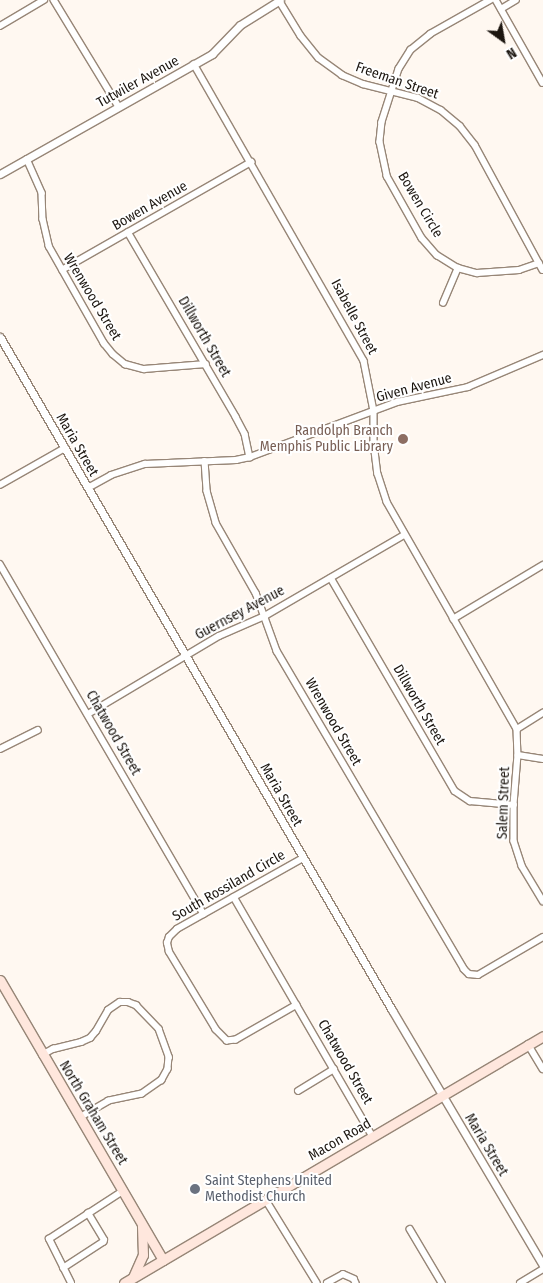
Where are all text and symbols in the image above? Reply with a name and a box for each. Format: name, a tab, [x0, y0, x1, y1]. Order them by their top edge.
north arrow	[478, 15, 528, 65]
text: N	[503, 44, 519, 63]
street label: Tutwiler Avenue	[94, 53, 182, 111]
street label: Freeman Street	[353, 59, 441, 103]
street label: Bowen Circle	[394, 169, 446, 241]
street label: Bowen Avenue	[109, 178, 191, 234]
street label: Wrenwood Street	[59, 251, 125, 343]
street label: Isabelle Street	[327, 277, 381, 357]
street label: Dillworth Street	[174, 294, 234, 380]
street label: Given Avenue	[374, 370, 454, 406]
street label: Maria Street	[52, 411, 102, 479]
place label: Randolph Branch Memphis Public Library	[260, 423, 393, 456]
marker: Randolph Branch Memphis Public Library	[397, 433, 409, 445]
street label: Guernsey Avenue	[192, 582, 288, 644]
street label: Dillworth Street	[389, 662, 449, 748]
street label: Wrenwood Street	[301, 675, 365, 769]
street label: Chatwood Street	[82, 688, 144, 778]
street label: Maria Street	[256, 761, 306, 829]
street label: Salem Street	[494, 766, 514, 840]
street label: South Rossiland Circle	[170, 847, 288, 925]
street label: Chatwood Street	[314, 1017, 376, 1107]
street label: North Graham Street	[55, 1058, 131, 1168]
street label: Maria Street	[461, 1111, 511, 1179]
street label: Macon Road	[306, 1115, 374, 1165]
place label: Saint Stephens United Methodist Church	[205, 1173, 332, 1206]
marker: Saint Stephens United Methodist Church	[189, 1183, 201, 1195]

